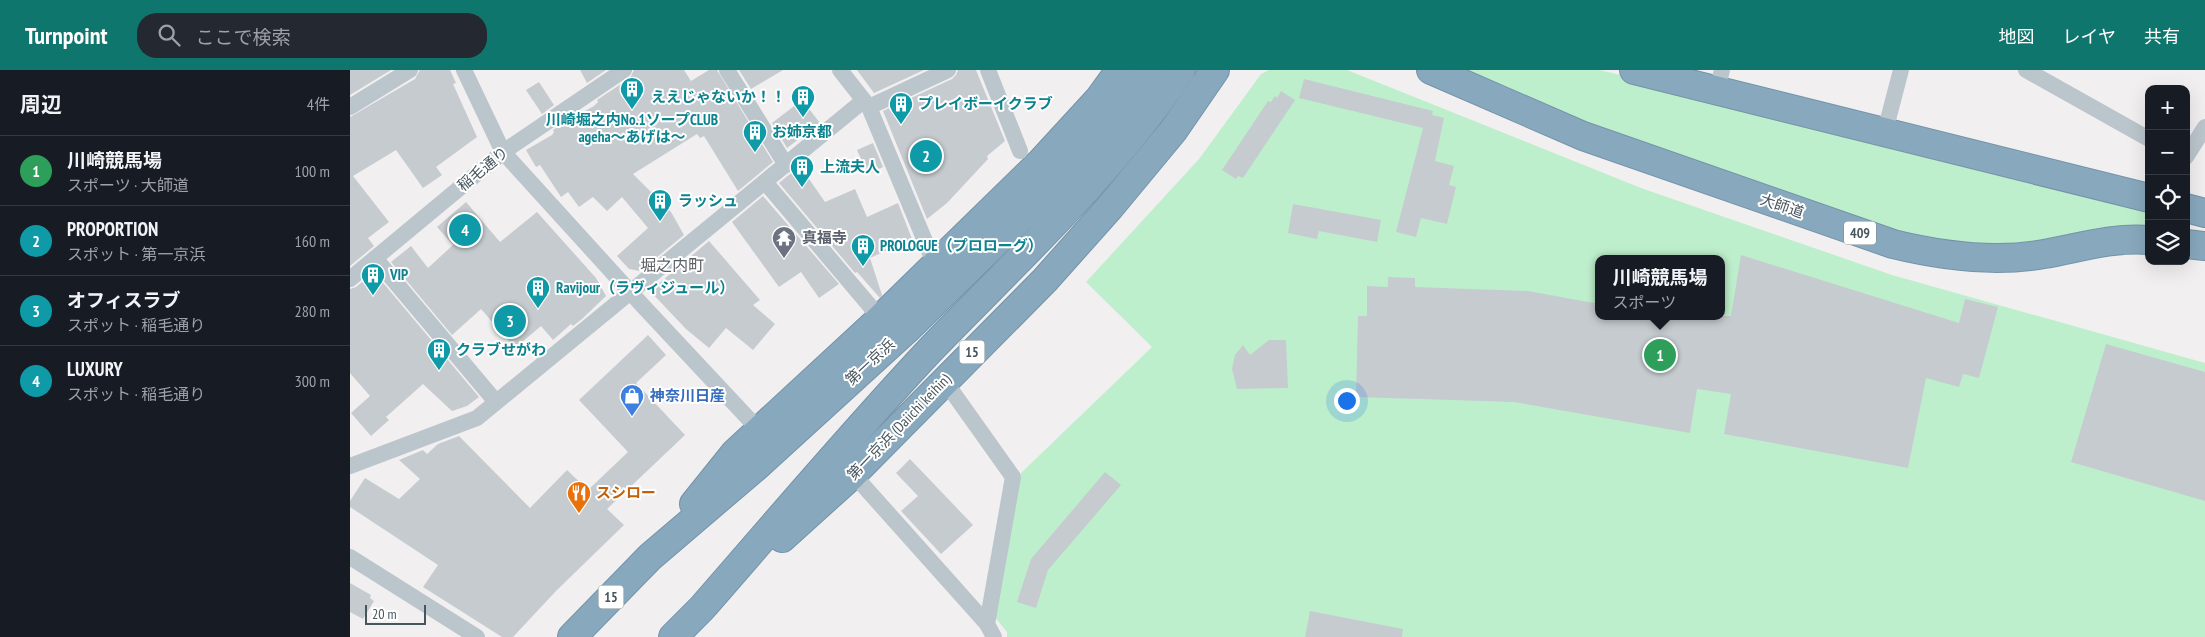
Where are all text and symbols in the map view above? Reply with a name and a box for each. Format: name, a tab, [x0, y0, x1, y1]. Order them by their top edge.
search box	[137, 13, 487, 58]
text: Turnpoint	[25, 20, 107, 51]
icon: search	[155, 21, 183, 49]
text: ここで検索	[195, 25, 290, 49]
text: 地図	[1999, 25, 2035, 48]
text: レイヤ	[2063, 25, 2116, 48]
text: 共有	[2144, 25, 2180, 48]
building icon: 川崎堀之内No.1ソープCLUB ageha～あげは～	[619, 76, 645, 110]
building icon: ええじゃないか！！	[790, 84, 816, 118]
map controls	[2145, 85, 2190, 265]
button: +	[2145, 85, 2190, 130]
place label: ええじゃないか！！	[651, 87, 786, 106]
text: 周辺	[20, 91, 62, 118]
building icon: プレイボーイクラブ	[888, 91, 914, 125]
text: 4件	[307, 94, 330, 114]
place label: プレイボーイクラブ	[918, 94, 1053, 113]
place label: 川崎堀之内No.1ソープCLUB ageha～あげは～	[546, 110, 718, 146]
building icon: お姉京都	[742, 119, 768, 153]
place label: お姉京都	[772, 122, 832, 141]
button: −	[2145, 130, 2190, 175]
pin: 2	[910, 137, 942, 175]
street label: 稲毛通り	[453, 142, 512, 195]
text: 川崎競馬場	[67, 148, 162, 172]
building icon: 上流夫人	[789, 154, 815, 188]
place label: 上流夫人	[820, 157, 880, 176]
text: 1	[32, 161, 40, 181]
text: 100 m	[295, 161, 330, 181]
text: スポーツ · 大師道	[67, 175, 189, 195]
button: locate	[2145, 175, 2190, 220]
building icon: ラッシュ	[647, 188, 673, 222]
street label: 大師道	[1758, 189, 1807, 222]
place label: ラッシュ	[678, 191, 738, 210]
pin: 4	[449, 211, 481, 249]
text: PROPORTION	[67, 217, 158, 241]
button: layers	[2145, 220, 2190, 265]
road number: 409	[1844, 222, 1876, 244]
temple icon: 真福寺	[771, 225, 797, 259]
place label: 真福寺	[802, 228, 847, 247]
text: 2	[32, 231, 40, 251]
text: 160 m	[295, 231, 330, 251]
building icon: PROLOGUE（プロローグ）	[850, 233, 876, 267]
place label: PROLOGUE（プロローグ）	[880, 236, 1043, 255]
text: スポット · 第一京浜	[67, 244, 205, 264]
district label: 堀之内町	[640, 255, 704, 275]
popup	[1595, 255, 1725, 320]
building icon: VIP	[360, 262, 386, 296]
place label: VIP	[389, 265, 408, 284]
text: 川崎競馬場	[1612, 265, 1708, 289]
building icon: Ravijour（ラヴィジュール）	[525, 275, 551, 309]
place label: Ravijour（ラヴィジュール）	[556, 278, 734, 297]
text: オフィスラブ	[67, 288, 181, 312]
text: スポーツ	[1612, 292, 1676, 312]
text: 3	[32, 301, 40, 321]
text: 280 m	[295, 301, 330, 321]
pin: 3	[494, 302, 526, 340]
text: スポット · 稲毛通り	[67, 315, 205, 335]
street label: 第一京浜	[841, 334, 898, 389]
pin: 1	[1644, 336, 1676, 374]
building icon: クラブせがわ	[426, 337, 452, 371]
place label: クラブせがわ	[456, 340, 546, 359]
road number: 15	[960, 340, 984, 364]
text: LUXURY	[67, 357, 123, 381]
street label: 第一京浜 (Daiichi keihin)	[843, 369, 955, 484]
text: 4	[32, 371, 40, 391]
text: 300 m	[295, 371, 330, 391]
shop icon: 神奈川日産	[619, 383, 645, 417]
text: スポット · 稲毛通り	[67, 384, 205, 404]
place label: 神奈川日産	[649, 386, 725, 405]
your location	[1334, 388, 1360, 414]
restaurant icon: スシロー	[566, 480, 592, 514]
place label: スシロー	[596, 483, 656, 502]
road number: 15	[598, 586, 624, 608]
scale bar	[365, 602, 426, 625]
text: 20 m	[372, 605, 397, 623]

